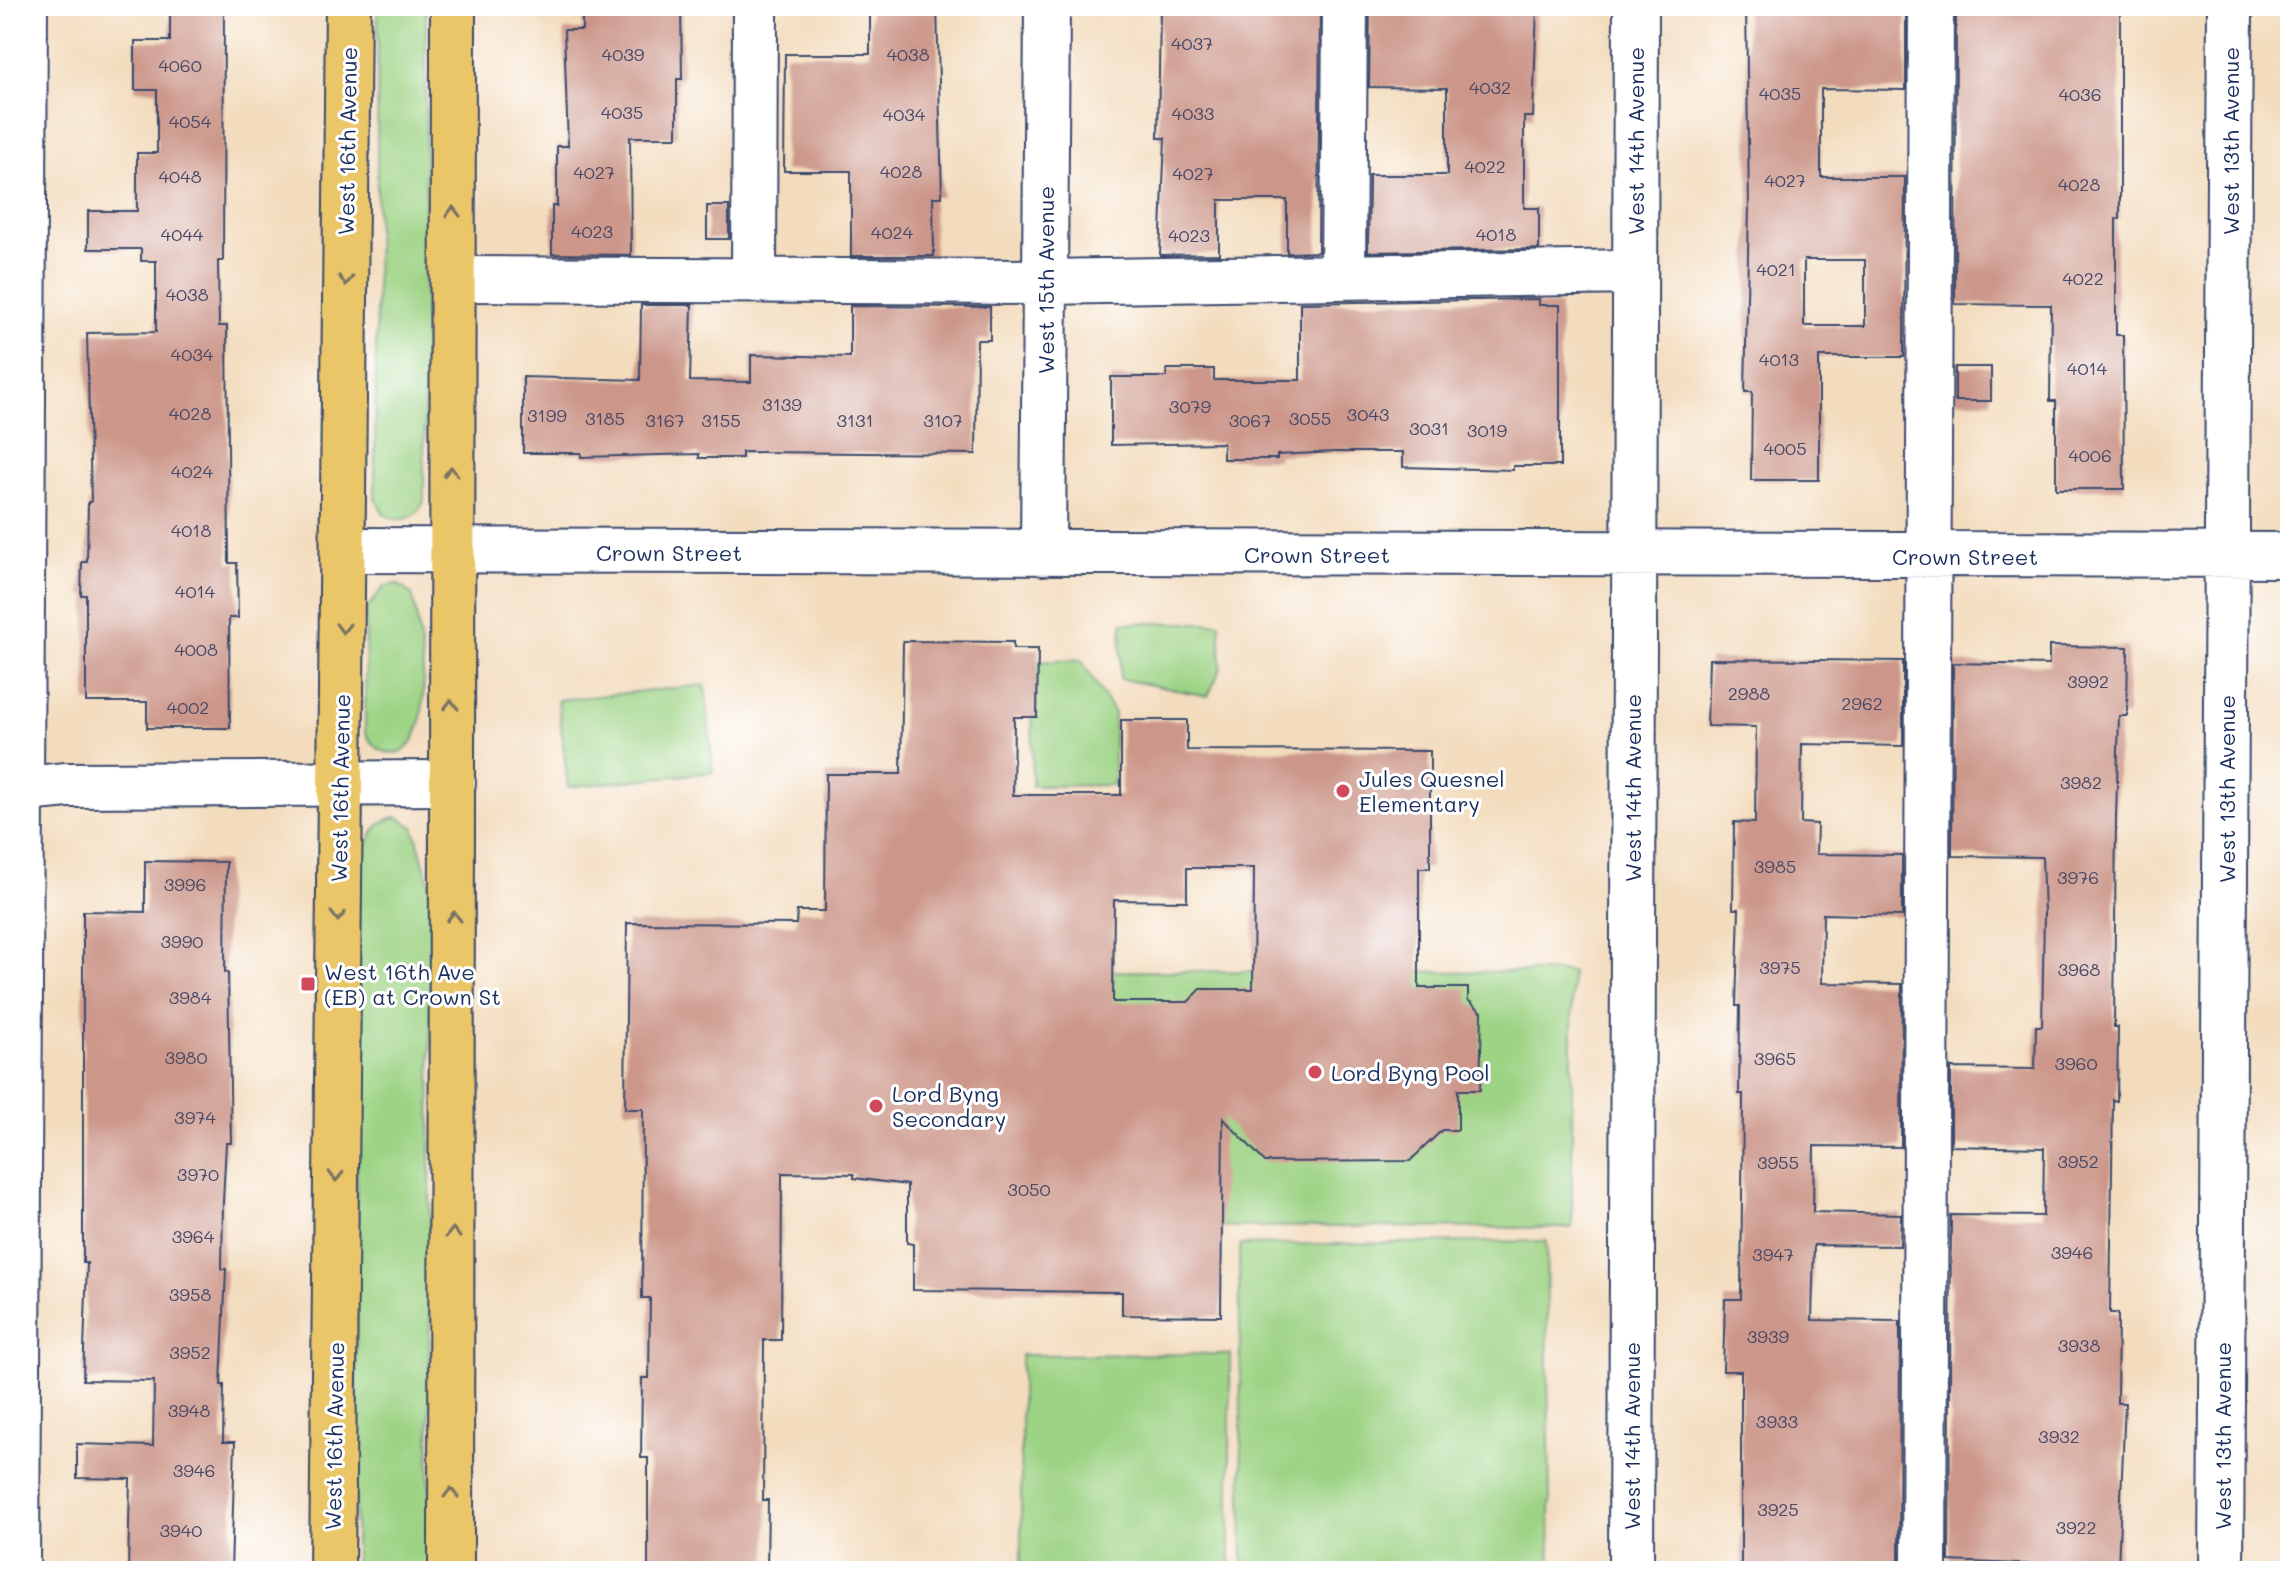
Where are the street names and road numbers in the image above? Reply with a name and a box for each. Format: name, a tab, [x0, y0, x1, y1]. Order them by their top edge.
street label: West 16th Avenue	[331, 46, 363, 236]
street label: West 14th Avenue	[1621, 47, 1650, 235]
street label: West 13th Avenue	[2216, 47, 2245, 235]
street label: West 15th Avenue	[1031, 186, 1060, 374]
street label: Crown Street	[596, 538, 742, 567]
street label: Crown Street	[1244, 540, 1390, 569]
street label: Crown Street	[1892, 542, 2038, 571]
street label: West 16th Avenue	[324, 693, 356, 883]
street label: West 14th Avenue	[1618, 694, 1647, 882]
street label: West 13th Avenue	[2212, 695, 2241, 883]
street label: West 16th Avenue	[318, 1341, 350, 1531]
street label: West 14th Avenue	[1617, 1342, 1646, 1530]
street label: West 13th Avenue	[2208, 1342, 2237, 1530]

